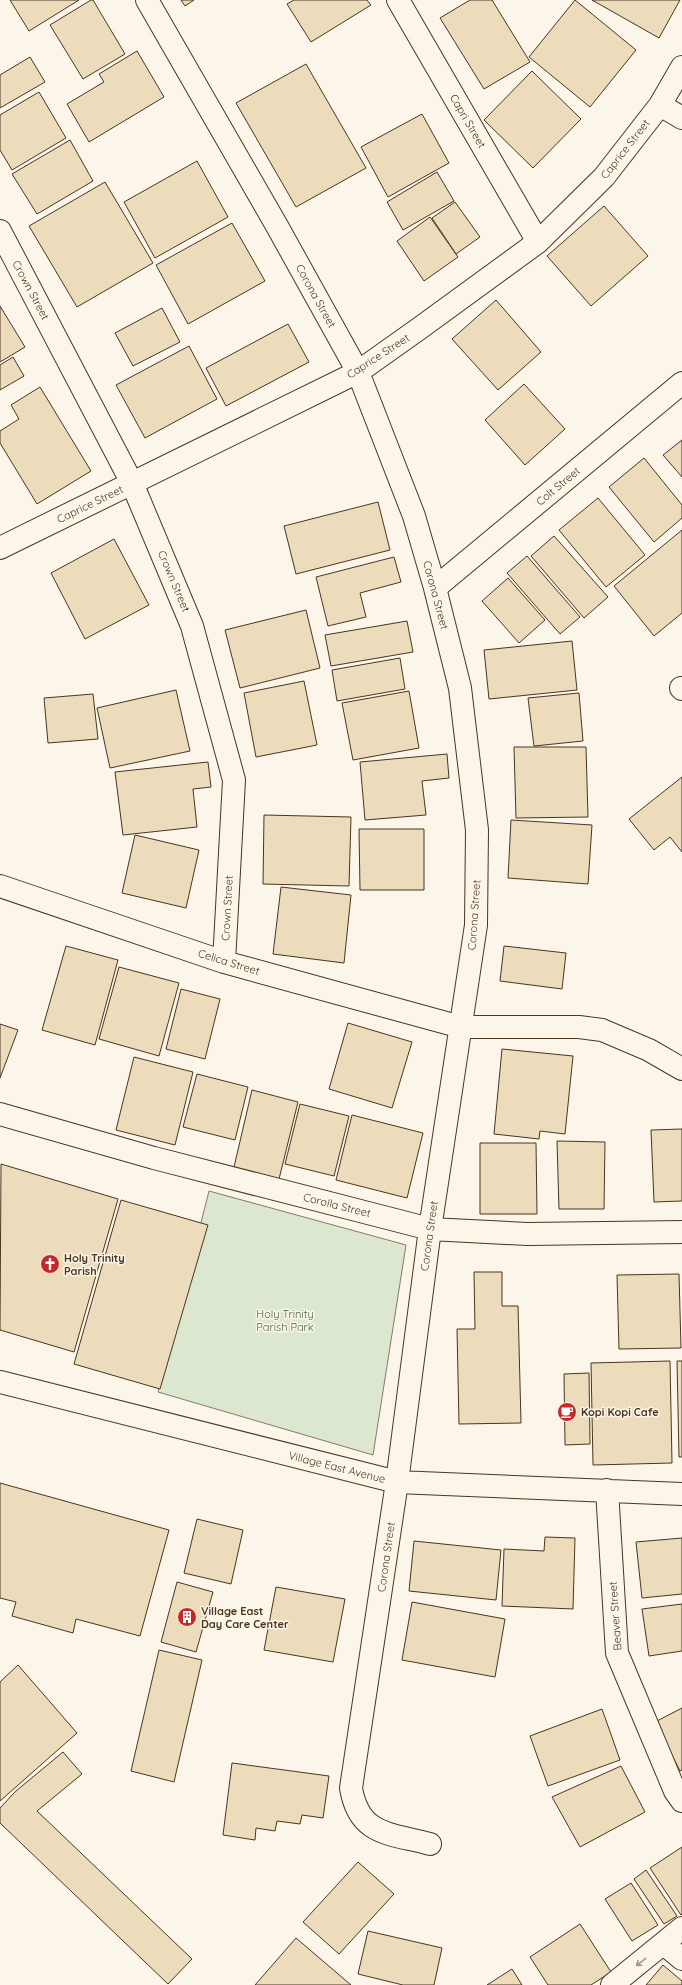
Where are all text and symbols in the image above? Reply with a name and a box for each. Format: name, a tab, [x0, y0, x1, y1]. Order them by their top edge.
street label: Capri Street	[447, 91, 489, 151]
street label: Caprice Street	[597, 116, 653, 182]
street label: Crown Street	[9, 258, 53, 322]
street label: Corona Street	[293, 262, 339, 330]
street label: Caprice Street	[344, 330, 412, 382]
street label: Colt Street	[533, 463, 583, 508]
street label: Caprice Street	[55, 482, 126, 526]
street label: Crown Street	[155, 548, 193, 614]
street label: Corona Street	[420, 559, 452, 631]
street label: Crown Street	[218, 875, 236, 941]
street label: Corona Street	[465, 879, 483, 951]
street label: Celica Street	[196, 946, 262, 978]
street label: Corolla Street	[302, 1190, 373, 1220]
street label: Corona Street	[417, 1200, 441, 1272]
place label: Holy Trinity Parish	[64, 1251, 125, 1278]
church icon: Holy Trinity Parish	[39, 1253, 61, 1275]
park label: Holy Trinity Parish Park	[256, 1307, 314, 1334]
cafe icon: Kopi Kopi Cafe	[556, 1401, 578, 1423]
place label: Kopi Kopi Cafe	[581, 1405, 659, 1419]
street label: Village East Avenue	[287, 1448, 387, 1486]
street label: Corona Street	[374, 1521, 398, 1593]
street label: Beaver Street	[606, 1581, 624, 1651]
place label: Village East Day Care Center	[201, 1604, 289, 1631]
building icon: Village East Day Care Center	[176, 1606, 198, 1628]
one-way arrow	[636, 1958, 647, 1966]

